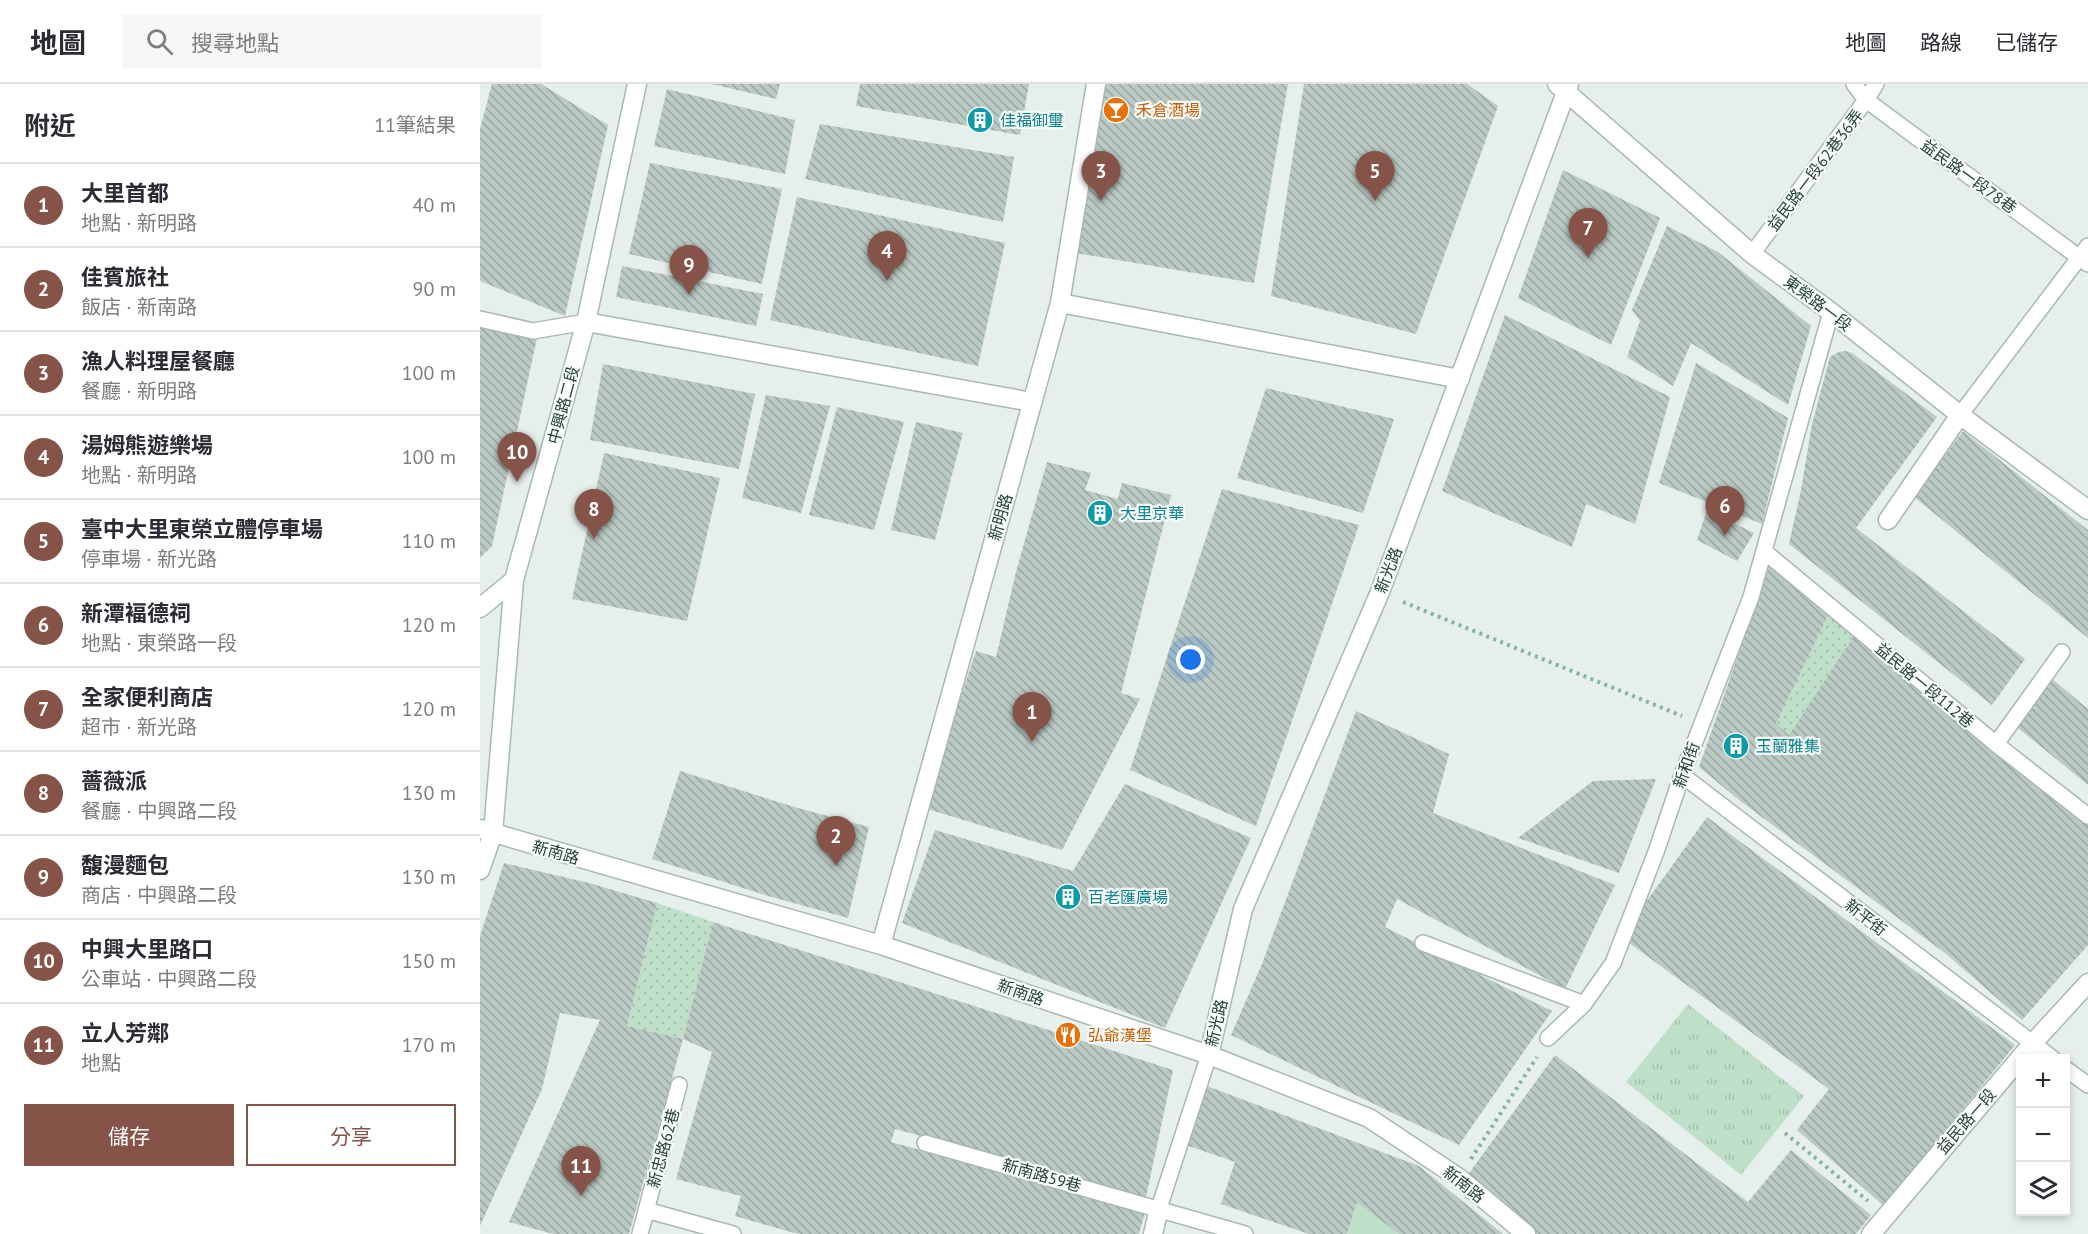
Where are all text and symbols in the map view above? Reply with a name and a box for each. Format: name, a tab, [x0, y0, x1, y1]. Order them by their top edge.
search box	[122, 14, 542, 68]
text: 地圖	[30, 24, 86, 61]
icon: search	[143, 25, 176, 58]
text: 搜尋地點	[191, 29, 279, 57]
text: 地圖	[1845, 29, 1887, 56]
text: 路線	[1920, 29, 1962, 56]
text: 已儲存	[1995, 29, 2058, 56]
bar icon: 禾倉酒場	[1101, 95, 1131, 125]
place label: 禾倉酒場	[1136, 100, 1200, 120]
building icon: 佳福御璽	[965, 105, 995, 135]
street label: 益民路一段62巷36弄	[1763, 105, 1867, 235]
text: 附近	[24, 109, 76, 142]
place label: 佳福御璽	[1000, 110, 1064, 130]
text: 11筆結果	[374, 112, 456, 138]
street label: 益民路一段78巷	[1917, 135, 2021, 217]
pin: 3	[1082, 152, 1120, 201]
pin: 5	[1356, 152, 1394, 201]
text: 大里首都	[81, 179, 169, 207]
text: 1	[38, 192, 49, 218]
text: 40 m	[413, 192, 456, 218]
pin: 7	[1568, 208, 1608, 258]
text: 地點 · 新明路	[81, 210, 197, 236]
pin: 4	[868, 232, 906, 281]
pin: 9	[670, 246, 708, 295]
text: 佳賓旅社	[81, 263, 169, 291]
street label: 東榮路一段	[1780, 271, 1856, 335]
text: 2	[38, 276, 49, 302]
text: 90 m	[413, 276, 456, 302]
text: 飯店 · 新南路	[81, 294, 197, 320]
text: 漁人料理屋餐廳	[81, 347, 235, 375]
text: 3	[38, 360, 49, 386]
text: 100 m	[402, 360, 456, 386]
street label: 中興路二段	[543, 364, 583, 446]
text: 餐廳 · 新明路	[81, 378, 197, 404]
text: 湯姆熊遊樂場	[81, 431, 213, 459]
pin: 10	[498, 432, 537, 482]
text: 4	[38, 444, 49, 470]
text: 100 m	[402, 444, 456, 470]
text: 地點 · 新明路	[81, 462, 197, 488]
pin: 6	[1706, 486, 1744, 536]
pin: 8	[574, 490, 614, 539]
street label: 新明路	[984, 491, 1016, 543]
building icon: 大里京華	[1085, 498, 1115, 528]
place label: 大里京華	[1120, 503, 1184, 523]
text: 臺中大里東榮立體停車場	[81, 515, 323, 543]
text: 5	[38, 528, 49, 554]
text: 110 m	[402, 528, 456, 554]
street label: 新光路	[1370, 544, 1406, 596]
text: 停車場 · 新光路	[81, 546, 217, 572]
text: 新潭褔德祠	[81, 599, 191, 627]
text: 6	[38, 612, 49, 638]
text: 120 m	[402, 612, 456, 638]
text: 地點 · 東榮路一段	[81, 630, 237, 656]
street label: 益民路一段112巷	[1872, 638, 1978, 732]
your location	[1176, 645, 1205, 674]
text: 全家便利商店	[81, 683, 213, 711]
pin: 1	[1012, 692, 1052, 742]
text: 7	[38, 696, 49, 722]
text: 120 m	[402, 696, 456, 722]
text: 超市 · 新光路	[81, 714, 197, 740]
building icon: 玉蘭雅集	[1721, 731, 1751, 761]
place label: 玉蘭雅集	[1756, 736, 1820, 756]
street label: 新和街	[1668, 739, 1704, 791]
text: 薔薇派	[81, 767, 147, 795]
text: 8	[38, 780, 49, 806]
text: 130 m	[402, 780, 456, 806]
text: 餐廳 · 中興路二段	[81, 798, 237, 824]
pin: 2	[816, 816, 856, 866]
street label: 新南路	[530, 836, 582, 868]
text: 馥漫麵包	[81, 851, 169, 879]
text: 9	[38, 864, 49, 890]
text: 130 m	[402, 864, 456, 890]
text: 商店 · 中興路二段	[81, 882, 237, 908]
building icon: 百老匯廣場	[1053, 882, 1083, 912]
place label: 百老匯廣場	[1088, 887, 1168, 907]
street label: 新平街	[1841, 894, 1891, 940]
text: 中興大里路口	[81, 935, 213, 963]
text: 10	[32, 948, 55, 974]
text: 150 m	[402, 948, 456, 974]
text: 公車站 · 中興路二段	[81, 966, 257, 992]
street label: 新南路	[995, 975, 1047, 1009]
street label: 新光路	[1201, 997, 1231, 1049]
text: 立人芳鄰	[81, 1019, 169, 1047]
restaurant icon: 弘爺漢堡	[1053, 1020, 1083, 1050]
place label: 弘爺漢堡	[1088, 1025, 1152, 1045]
text: 11	[32, 1032, 55, 1058]
text: 170 m	[402, 1032, 456, 1058]
text: 地點	[81, 1050, 121, 1076]
map controls	[2016, 1054, 2070, 1216]
button: +	[2016, 1054, 2070, 1108]
street label: 益民路一段	[1932, 1084, 2000, 1158]
button: 儲存	[24, 1104, 234, 1166]
button: 分享	[246, 1104, 456, 1166]
street label: 新忠路62巷	[643, 1106, 683, 1190]
button: −	[2016, 1108, 2070, 1162]
pin: 11	[562, 1146, 600, 1196]
street label: 新南路59巷	[1000, 1154, 1084, 1196]
street label: 新南路	[1439, 1161, 1489, 1207]
button: layers	[2016, 1162, 2070, 1216]

